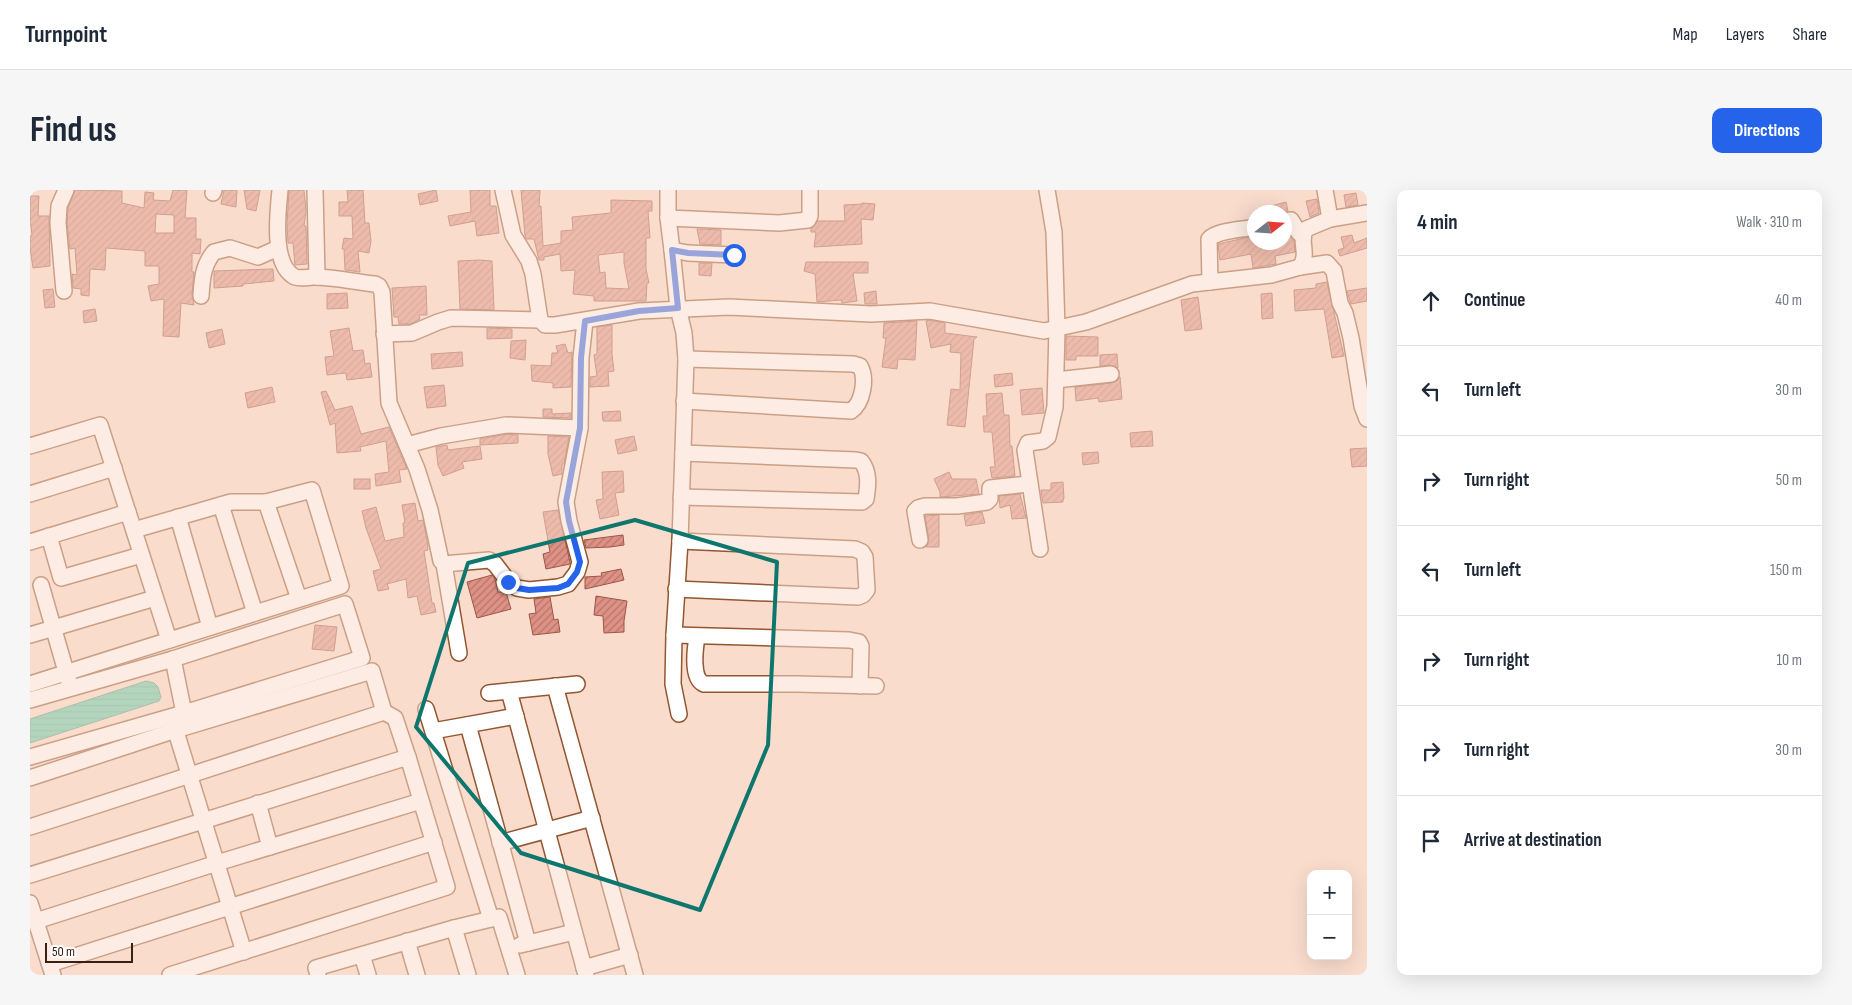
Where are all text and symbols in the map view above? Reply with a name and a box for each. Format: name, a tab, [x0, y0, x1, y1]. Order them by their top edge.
text: Turnpoint	[25, 20, 107, 49]
text: Map	[1673, 24, 1698, 45]
text: Layers	[1726, 24, 1765, 45]
text: Share	[1793, 24, 1827, 45]
button: Directions	[1712, 108, 1822, 153]
text: Find us	[30, 109, 117, 152]
north arrow	[1247, 205, 1292, 250]
text: 4 min	[1417, 210, 1458, 235]
text: Walk · 310 m	[1736, 213, 1802, 232]
route start	[723, 244, 746, 267]
icon: ahead	[1417, 287, 1445, 315]
text: Continue	[1464, 289, 1525, 312]
text: 40 m	[1775, 291, 1802, 310]
icon: left	[1417, 377, 1445, 405]
text: Turn left	[1464, 379, 1521, 402]
text: 30 m	[1775, 381, 1802, 400]
icon: right	[1417, 467, 1445, 495]
text: Turn right	[1464, 469, 1529, 492]
text: 50 m	[1776, 471, 1802, 490]
icon: left	[1417, 557, 1445, 585]
text: Turn left	[1464, 559, 1521, 582]
text: 150 m	[1770, 561, 1802, 580]
route end	[497, 571, 520, 594]
icon: right	[1417, 647, 1445, 675]
text: Turn right	[1464, 649, 1529, 672]
text: 10 m	[1776, 651, 1802, 670]
icon: right	[1417, 737, 1445, 765]
text: Turn right	[1464, 739, 1529, 762]
text: 30 m	[1775, 741, 1802, 760]
icon: arrive	[1417, 827, 1445, 855]
text: Arrive at destination	[1464, 829, 1602, 852]
map controls	[1307, 870, 1352, 960]
button: +	[1307, 870, 1352, 915]
button: −	[1307, 915, 1352, 960]
scale bar	[45, 940, 132, 963]
text: 50 m	[52, 943, 75, 960]

